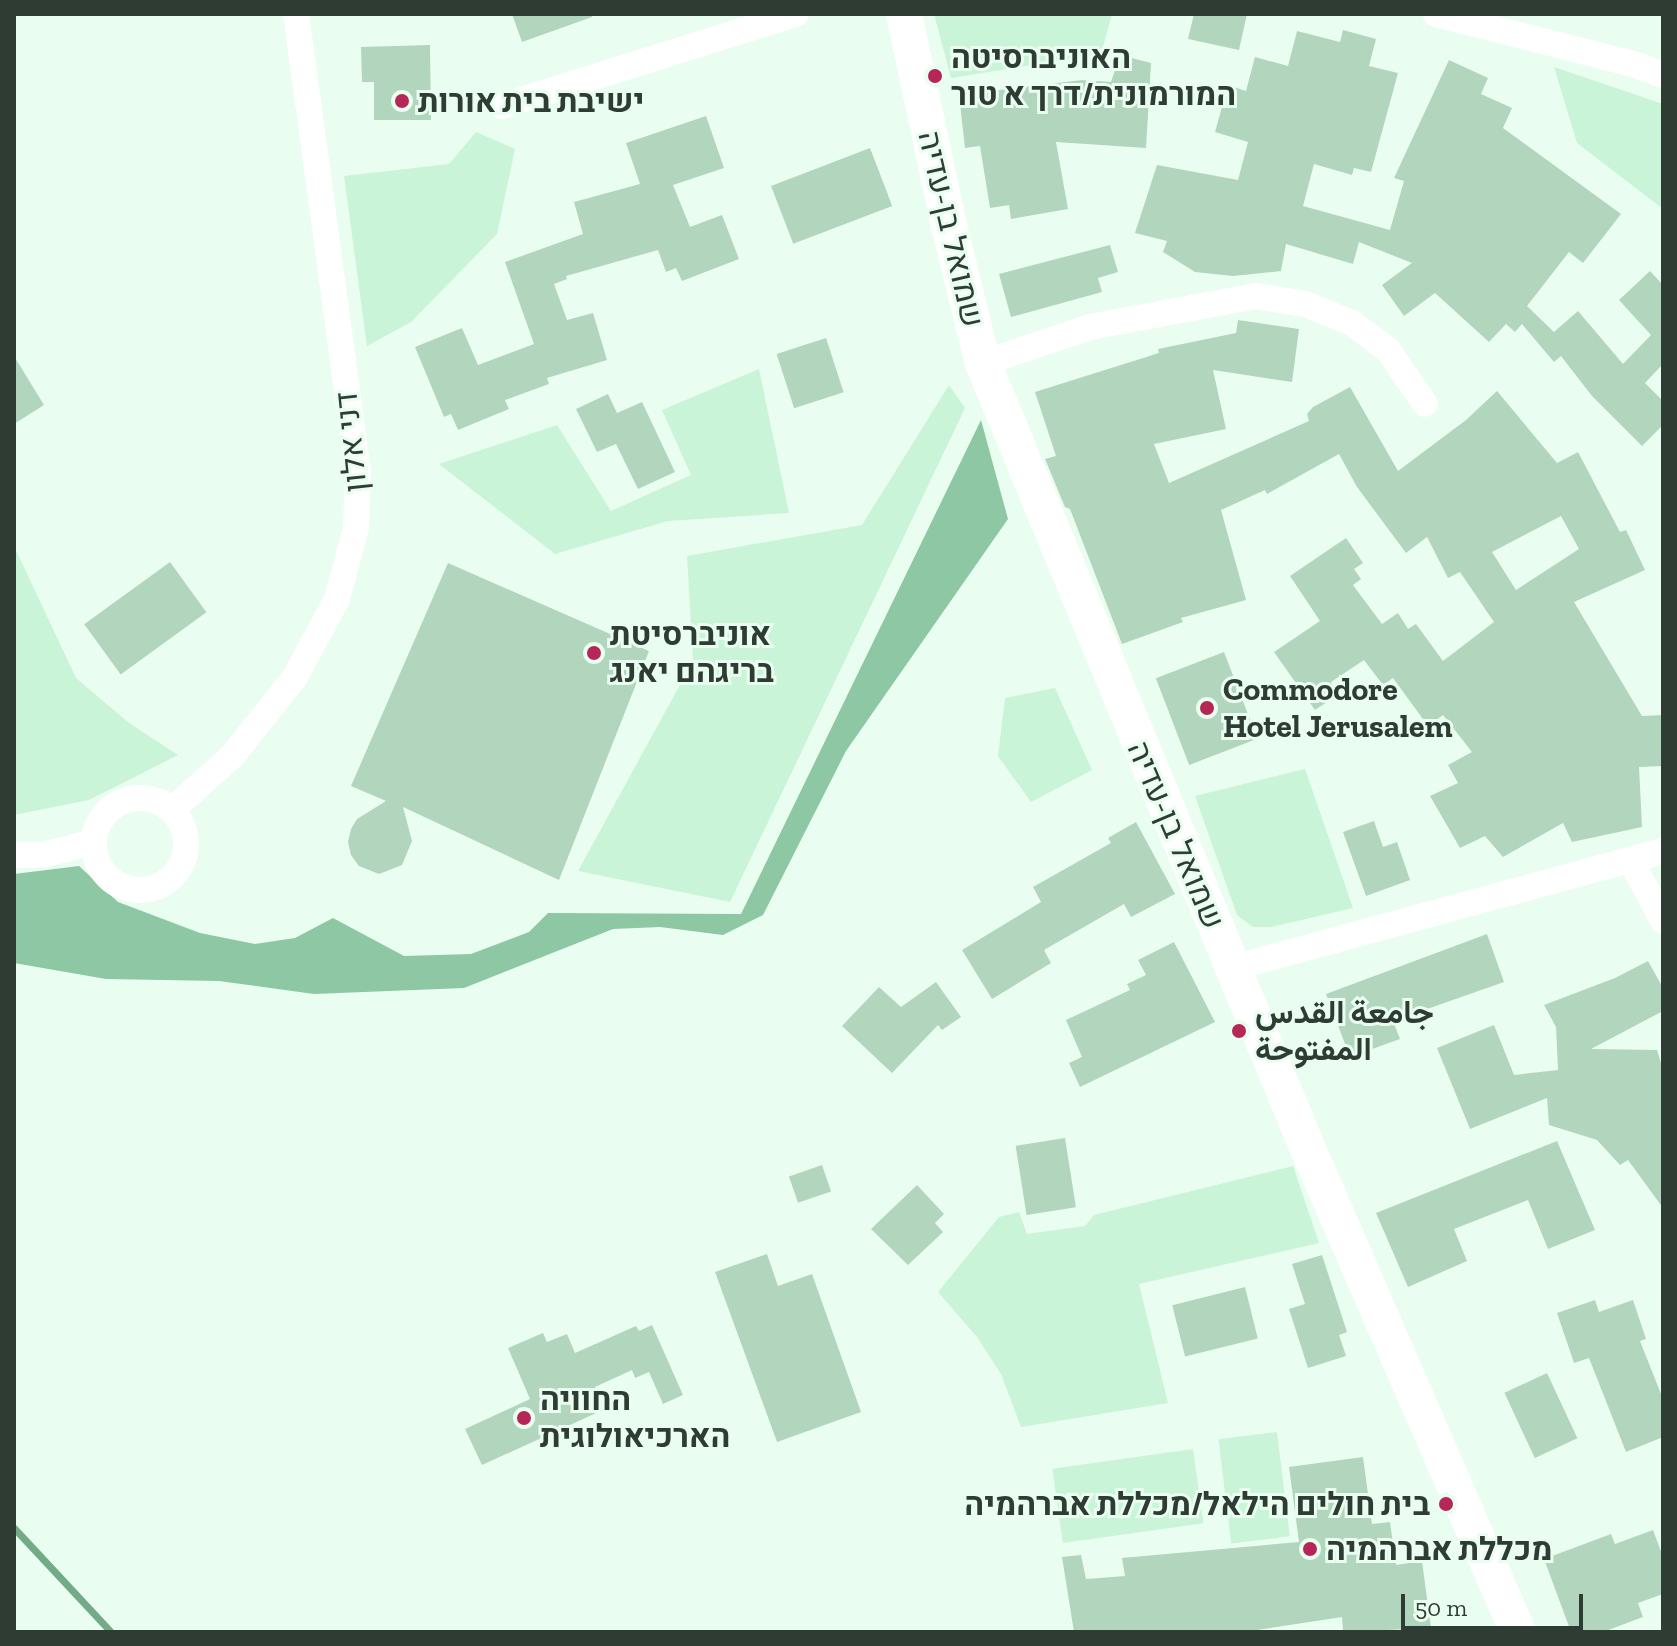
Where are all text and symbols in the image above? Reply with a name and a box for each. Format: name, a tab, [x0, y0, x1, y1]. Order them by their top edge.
place label: האוניברסיטה המורמונית/דרך א טור	[951, 39, 1236, 114]
marker: האוניברסיטה המורמונית/דרך א טור	[926, 67, 944, 85]
place label: ישיבת בית אורות	[418, 82, 644, 120]
marker: ישיבת בית אורות	[393, 92, 411, 110]
street label: שמואל בן-עדיה	[910, 127, 992, 331]
street label: דני אלון	[327, 390, 375, 494]
place label: אוניברסיטת בריגהם יאנג	[610, 616, 774, 691]
marker: אוניברסיטת בריגהם יאנג	[585, 644, 603, 662]
place label: Commodore Hotel Jerusalem	[1223, 671, 1453, 746]
marker: Commodore Hotel Jerusalem	[1198, 699, 1216, 717]
street label: שמואל בן-עדיה	[1119, 735, 1233, 935]
place label: جامعة القدس المفتوحة	[1255, 994, 1434, 1069]
marker: جامعة القدس المفتوحة	[1230, 1022, 1248, 1040]
place label: החוויה הארכיאולוגית	[540, 1381, 730, 1456]
marker: החוויה הארכיאולוגית	[515, 1409, 533, 1427]
place label: בית חולים הילאל/מכללת אברהמיה	[964, 1485, 1430, 1523]
marker: בית חולים הילאל/מכללת אברהמיה	[1437, 1495, 1455, 1513]
place label: מכללת אברהמיה	[1326, 1530, 1552, 1568]
marker: מכללת אברהמיה	[1301, 1540, 1319, 1558]
scale bar	[1405, 1578, 1587, 1628]
text: 50 m	[1415, 1593, 1467, 1622]

